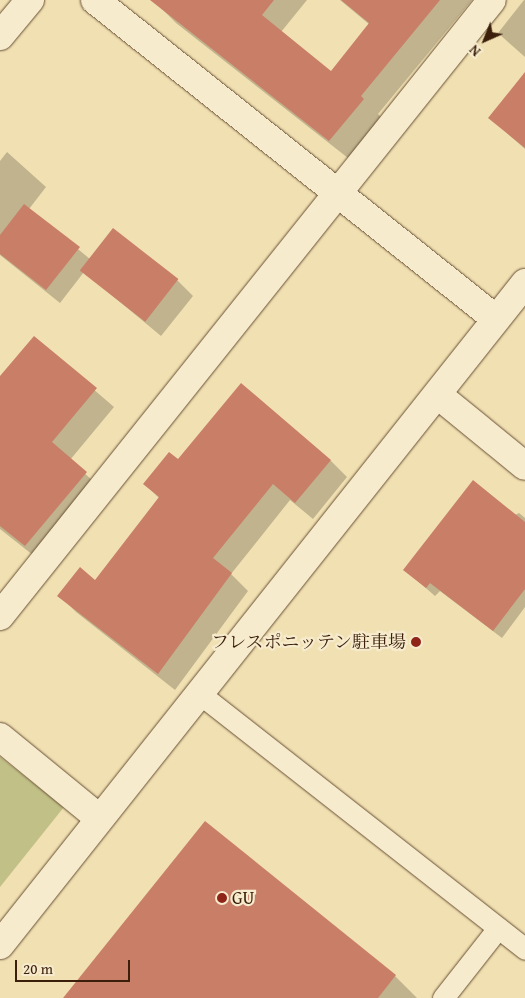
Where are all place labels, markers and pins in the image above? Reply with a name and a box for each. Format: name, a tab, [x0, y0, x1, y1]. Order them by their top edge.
place label: フレスポニッテン駐車場	[208, 631, 406, 653]
marker: フレスポニッテン駐車場	[410, 636, 422, 648]
place label: GU	[232, 887, 254, 909]
marker: GU	[216, 892, 228, 904]

